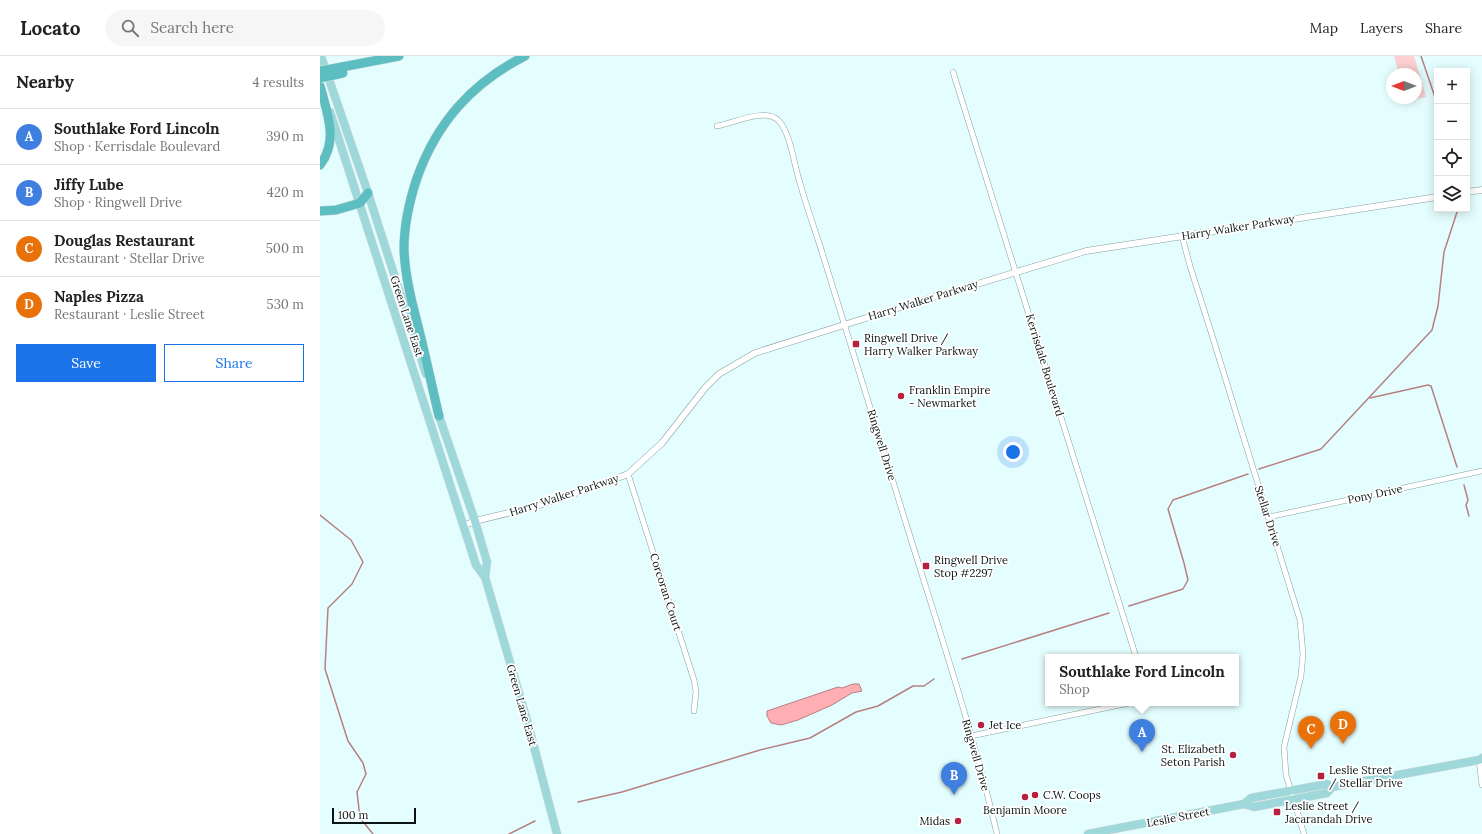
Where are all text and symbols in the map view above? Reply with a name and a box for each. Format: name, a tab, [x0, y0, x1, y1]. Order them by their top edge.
search box	[105, 10, 385, 46]
text: Locato	[20, 16, 81, 40]
icon: search	[119, 17, 141, 39]
text: Search here	[151, 18, 234, 37]
text: Map	[1310, 19, 1338, 37]
text: Layers	[1360, 19, 1403, 37]
text: Share	[1425, 19, 1462, 37]
north arrow	[1386, 68, 1422, 104]
map controls	[1434, 68, 1470, 212]
button: +	[1434, 68, 1470, 104]
text: Nearby	[16, 71, 74, 93]
text: 4 results	[253, 74, 304, 91]
button: −	[1434, 104, 1470, 140]
text: Southlake Ford Lincoln	[54, 119, 220, 138]
text: A	[25, 128, 33, 145]
text: 390 m	[266, 128, 304, 145]
text: Shop · Kerrisdale Boulevard	[54, 138, 220, 155]
button: locate	[1434, 140, 1470, 176]
text: Jiffy Lube	[54, 175, 124, 194]
button: layers	[1434, 176, 1470, 212]
text: B	[25, 184, 33, 201]
text: 420 m	[267, 184, 304, 201]
text: Shop · Ringwell Drive	[54, 194, 182, 211]
street label: Harry Walker Parkway	[1181, 211, 1296, 243]
text: Douglas Restaurant	[54, 231, 195, 250]
text: C	[25, 240, 33, 257]
text: 500 m	[266, 240, 304, 257]
text: Restaurant · Stellar Drive	[54, 250, 204, 267]
street label: Green Lane East	[387, 274, 427, 359]
street label: Harry Walker Parkway	[866, 277, 980, 323]
text: Naples Pizza	[54, 287, 144, 306]
text: D	[24, 296, 34, 313]
text: 530 m	[267, 296, 304, 313]
text: Restaurant · Leslie Street	[54, 306, 205, 323]
street label: Kerrisdale Boulevard	[1023, 312, 1067, 418]
place label: Ringwell Drive / Harry Walker Parkway	[864, 331, 978, 358]
marker: Ringwell Drive / Harry Walker Parkway	[851, 339, 861, 349]
button: Save	[16, 344, 156, 382]
button: Share	[164, 344, 304, 382]
place label: Franklin Empire - Newmarket	[909, 383, 991, 410]
marker: Franklin Empire - Newmarket	[896, 391, 906, 401]
street label: Ringwell Drive	[865, 408, 900, 482]
your location	[1003, 442, 1023, 462]
street label: Harry Walker Parkway	[508, 471, 621, 519]
street label: Pony Drive	[1346, 481, 1404, 507]
street label: Stellar Drive	[1252, 484, 1284, 548]
street label: Corcoran Court	[647, 551, 685, 633]
place label: Ringwell Drive Stop #2297	[934, 553, 1008, 580]
marker: Ringwell Drive Stop #2297	[921, 561, 931, 571]
popup	[1045, 654, 1239, 706]
text: Southlake Ford Lincoln	[1059, 662, 1225, 681]
street label: Green Lane East	[504, 663, 541, 748]
text: Shop	[1059, 681, 1090, 698]
pin: D	[1330, 711, 1356, 744]
pin: C	[1298, 716, 1324, 749]
street label: Ringwell Drive	[959, 718, 993, 792]
place label: Jet Ice	[988, 718, 1021, 732]
pin: A	[1129, 719, 1155, 752]
marker: Jet Ice	[976, 720, 986, 730]
place label: St. Elizabeth Seton Parish	[1161, 742, 1225, 769]
marker: St. Elizabeth Seton Parish	[1228, 750, 1238, 760]
pin: B	[941, 762, 967, 795]
place label: Leslie Street / Stellar Drive	[1329, 763, 1403, 791]
marker: Leslie Street / Stellar Drive	[1316, 771, 1326, 781]
place label: C.W. Coops	[1043, 788, 1101, 802]
marker: C.W. Coops	[1030, 790, 1040, 800]
marker: Benjamin Moore	[1020, 792, 1030, 802]
place label: Leslie Street / Jacarandah Drive	[1284, 799, 1372, 826]
place label: Benjamin Moore	[983, 803, 1067, 817]
street label: Leslie Street	[1145, 804, 1211, 830]
scale bar	[332, 806, 416, 825]
marker: Leslie Street / Jacarandah Drive	[1272, 807, 1282, 817]
text: 100 m	[338, 808, 368, 822]
place label: Midas	[919, 814, 950, 828]
marker: Midas	[953, 816, 963, 826]

